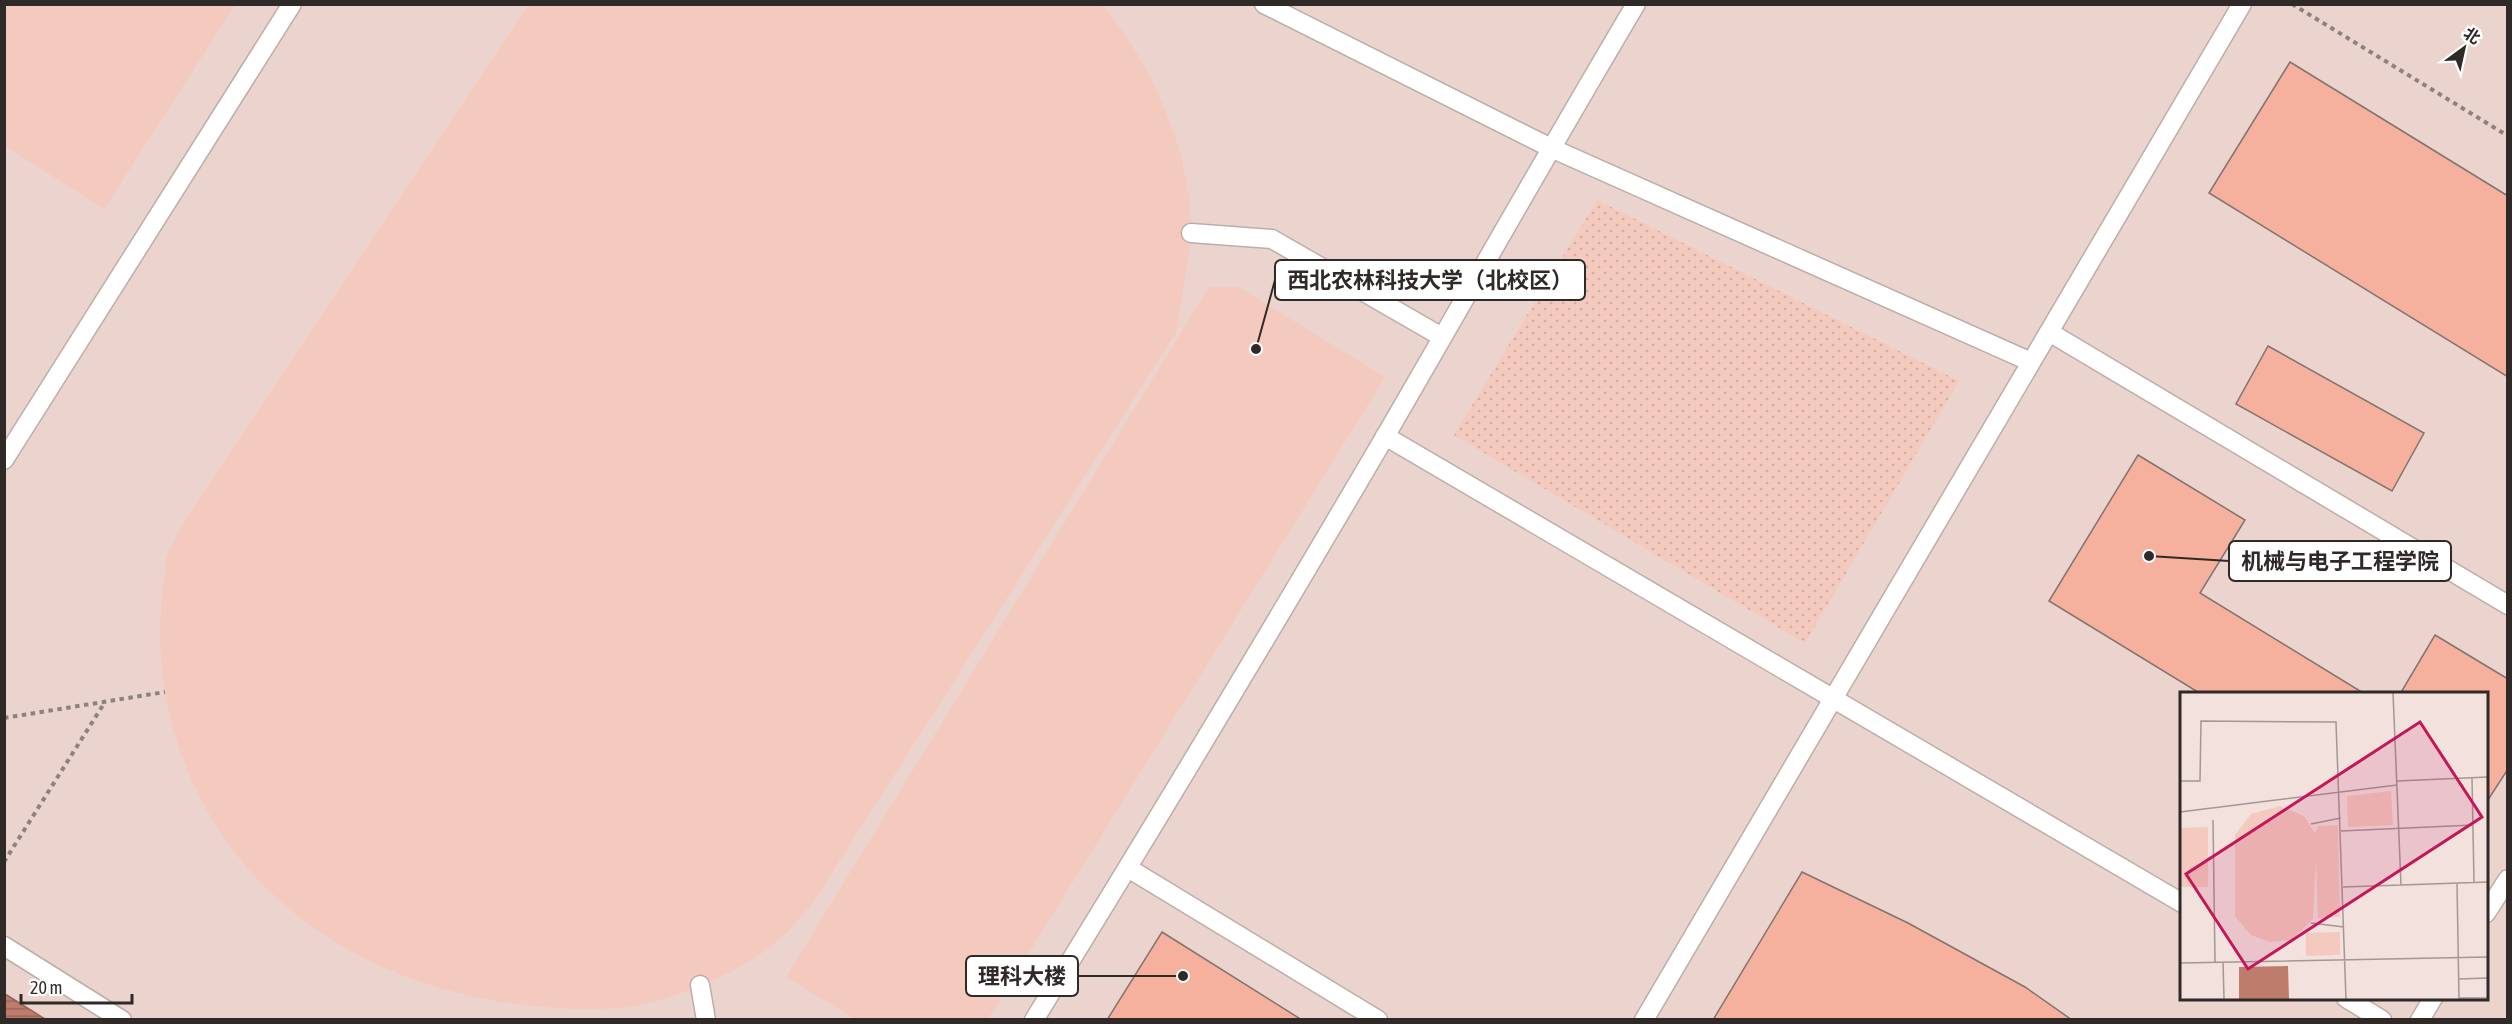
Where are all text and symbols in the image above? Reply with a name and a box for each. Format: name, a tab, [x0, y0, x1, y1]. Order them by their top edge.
north arrow	[2434, 18, 2494, 78]
text: 北	[2461, 24, 2484, 47]
callout: 西北农林科技大学（北校区）	[1275, 260, 1585, 300]
text: 西北农林科技大学（北校区）	[1287, 267, 1573, 293]
callout: 机械与电子工程学院	[2229, 541, 2451, 581]
text: 机械与电子工程学院	[2241, 548, 2439, 574]
inset map	[2180, 692, 2488, 1000]
callout: 理科大楼	[966, 956, 1078, 996]
text: 理科大楼	[978, 963, 1066, 989]
scale bar	[21, 967, 132, 1005]
text: 20 m	[30, 977, 62, 998]

